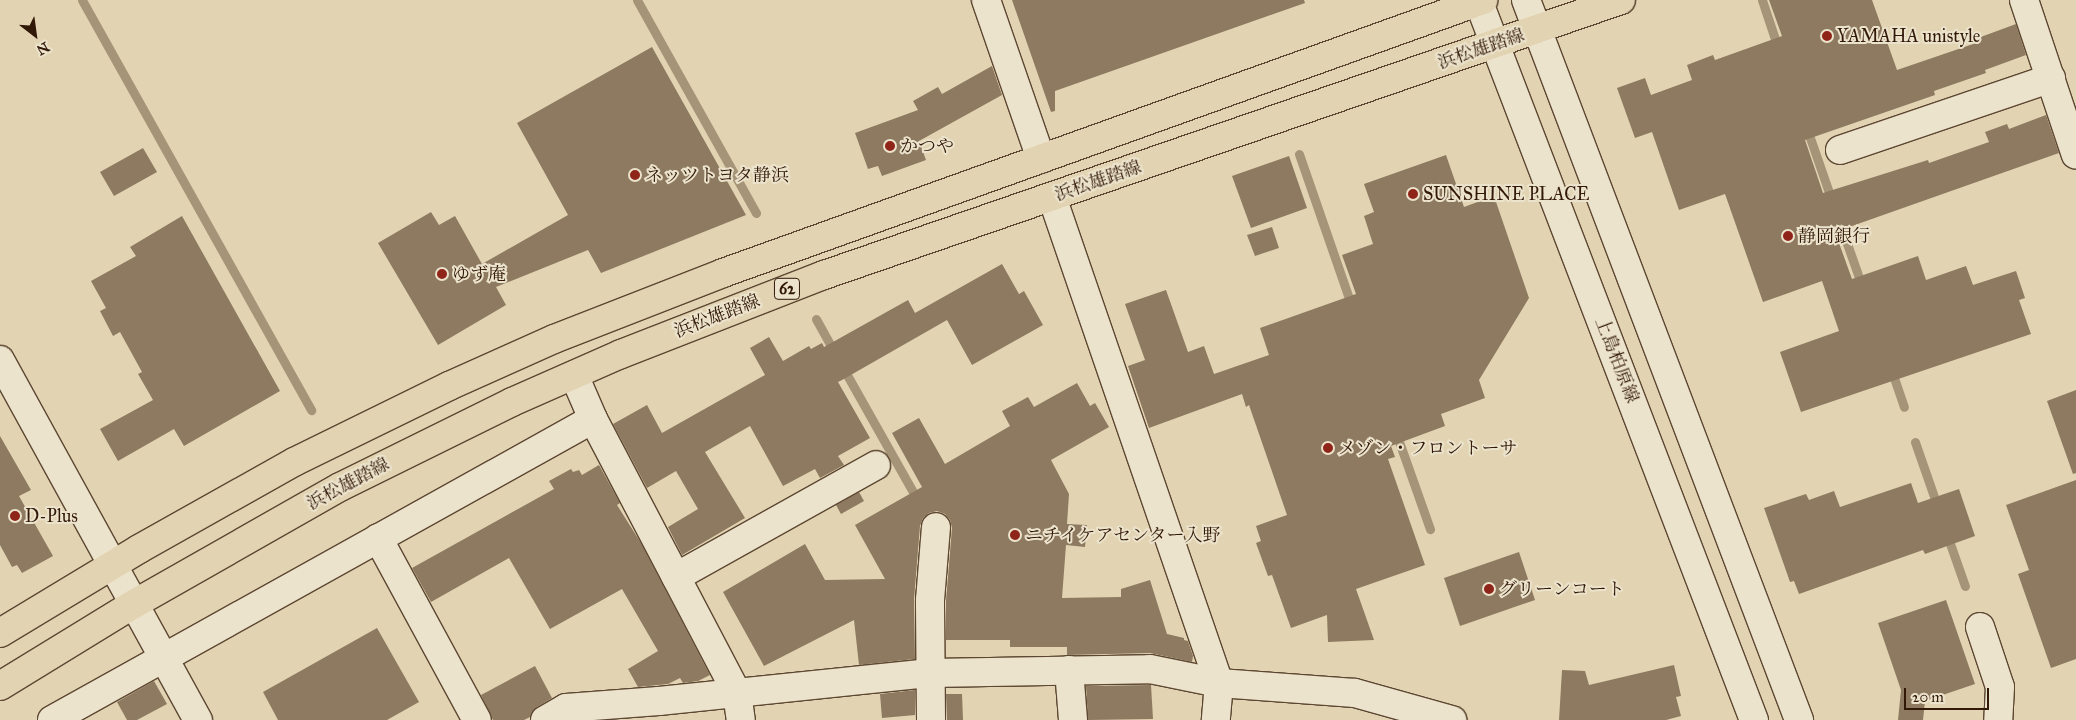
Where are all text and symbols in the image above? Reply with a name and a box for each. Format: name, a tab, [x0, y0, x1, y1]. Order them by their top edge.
north arrow	[10, 10, 60, 60]
street label: 浜松雄踏線	[1435, 24, 1527, 74]
place label: YAMAHA unistyle	[1837, 25, 1980, 47]
marker: YAMAHA unistyle	[1821, 30, 1833, 42]
text: N	[33, 38, 52, 59]
place label: かつや	[900, 135, 954, 157]
marker: かつや	[884, 140, 896, 152]
street label: 浜松雄踏線	[1052, 156, 1144, 206]
place label: ネッツトヨタ静浜	[645, 164, 789, 186]
marker: ネッツトヨタ静浜	[629, 169, 641, 181]
place label: SUNSHINE PLACE	[1423, 183, 1589, 205]
marker: SUNSHINE PLACE	[1407, 188, 1419, 200]
place label: 静岡銀行	[1798, 225, 1870, 247]
marker: 静岡銀行	[1782, 230, 1794, 242]
place label: ゆず庵	[452, 263, 506, 285]
marker: ゆず庵	[436, 268, 448, 280]
road number: 62	[773, 276, 801, 302]
street label: 浜松雄踏線	[671, 290, 763, 342]
street label: 上島柏原線	[1591, 314, 1643, 406]
place label: メゾン・フロントーサ	[1338, 437, 1518, 459]
marker: メゾン・フロントーサ	[1322, 442, 1334, 454]
street label: 浜松雄踏線	[303, 453, 393, 515]
place label: D-Plus	[25, 505, 78, 527]
marker: D-Plus	[9, 510, 21, 522]
place label: ニチイケアセンター入野	[1025, 524, 1223, 546]
marker: ニチイケアセンター入野	[1009, 529, 1021, 541]
place label: グリーンコート	[1499, 578, 1625, 600]
marker: グリーンコート	[1483, 583, 1495, 595]
scale bar	[1906, 678, 1991, 710]
text: 20 m	[1912, 688, 1944, 706]

